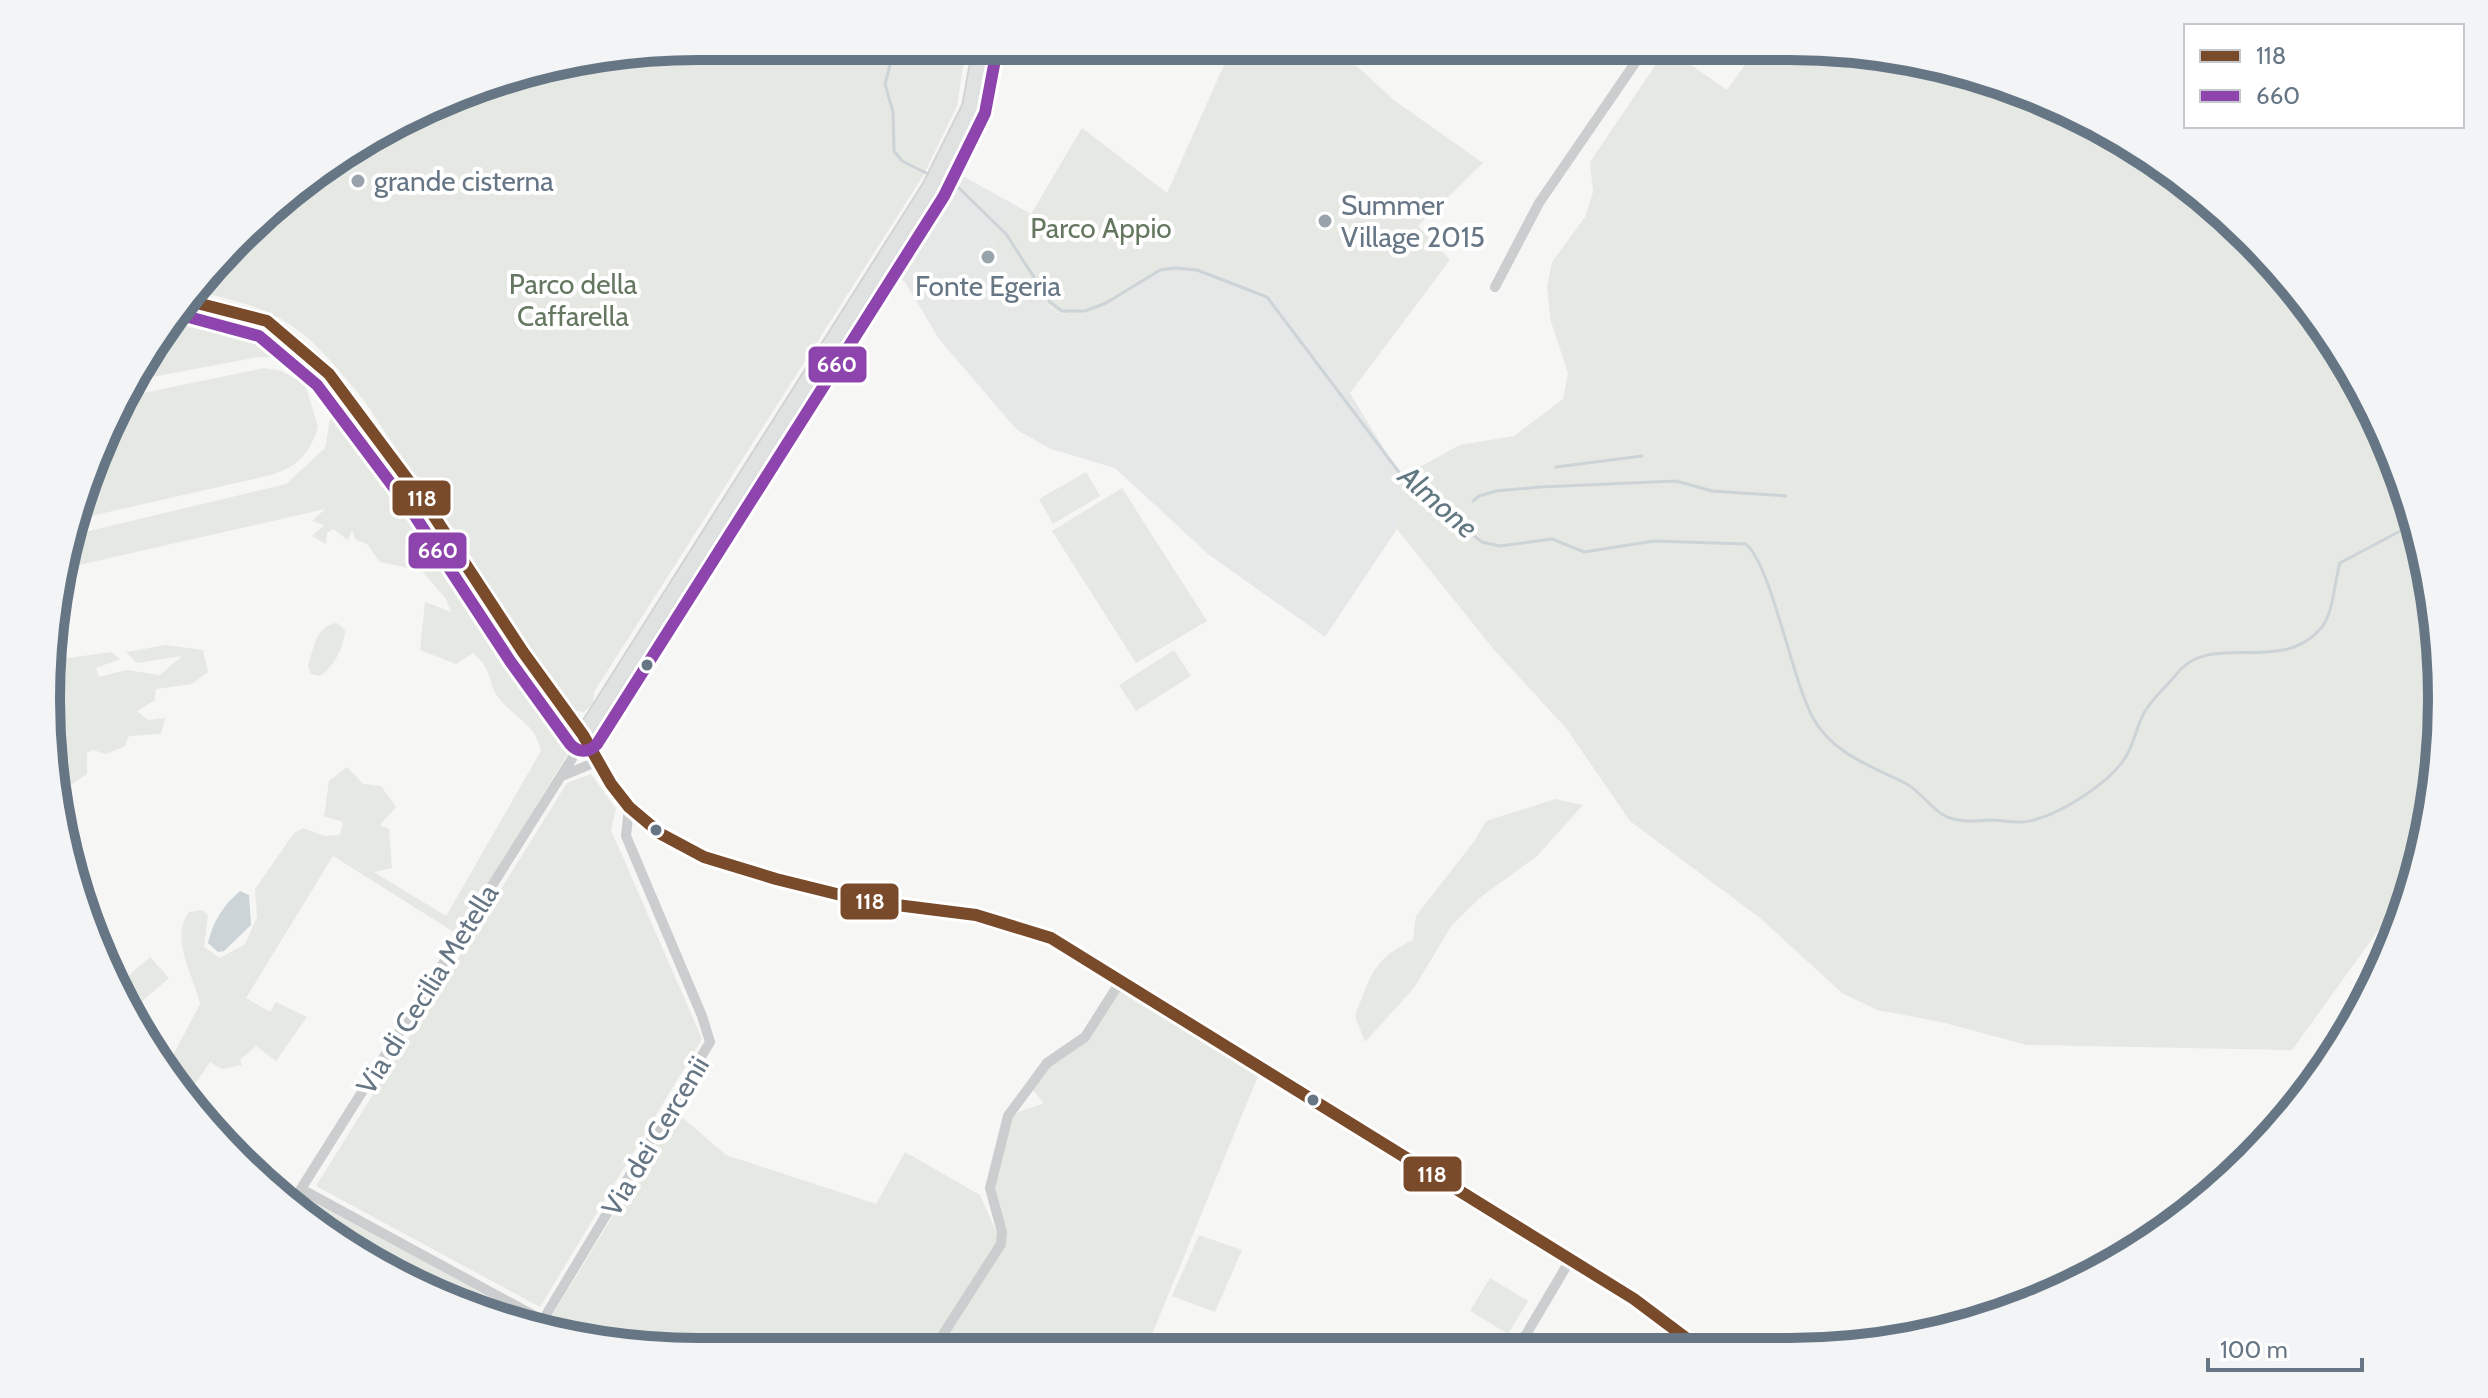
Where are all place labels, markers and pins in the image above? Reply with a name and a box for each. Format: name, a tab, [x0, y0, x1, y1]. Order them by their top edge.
place label: grande cisterna	[374, 164, 554, 198]
marker: grande cisterna	[349, 172, 367, 190]
place label: Summer Village 2015	[1341, 188, 1485, 254]
marker: Summer Village 2015	[1316, 212, 1334, 230]
marker: Fonte Egeria	[979, 248, 997, 266]
place label: Fonte Egeria	[915, 269, 1061, 303]
unlabelled marker	[639, 657, 655, 673]
unlabelled marker	[648, 822, 664, 838]
unlabelled marker	[1305, 1092, 1321, 1108]

